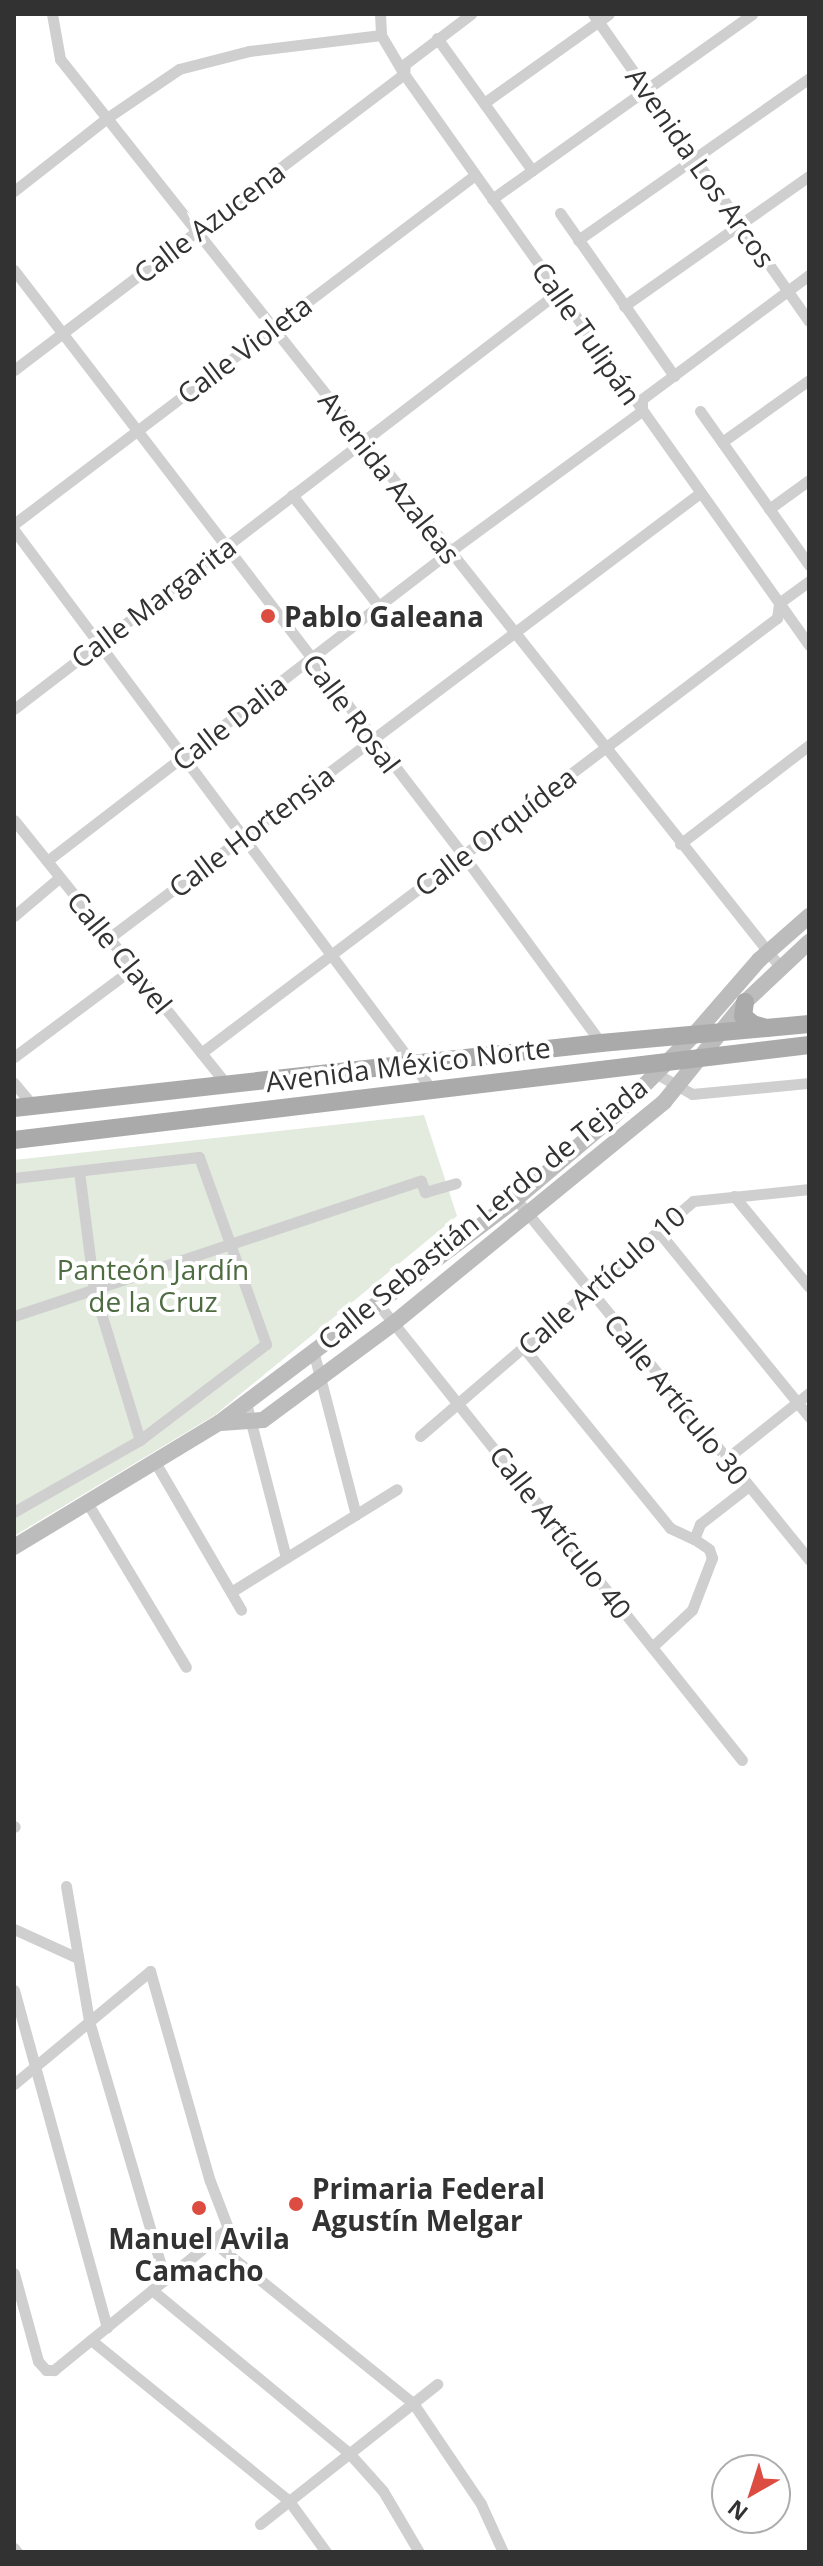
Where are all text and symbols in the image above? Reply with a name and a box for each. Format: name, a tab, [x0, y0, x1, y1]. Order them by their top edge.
street label: Avenida Los Arcos	[619, 61, 783, 273]
street label: Calle Azucena	[127, 154, 291, 290]
street label: Calle Tulipán	[525, 255, 649, 411]
street label: Calle Violeta	[170, 288, 318, 410]
street label: Avenida Azaleas	[312, 384, 468, 570]
street label: Calle Margarita	[64, 529, 242, 675]
place label: Pablo Galeana	[284, 599, 484, 633]
marker: Pablo Galeana	[259, 607, 277, 625]
street label: Calle Rosal	[296, 647, 408, 779]
street label: Calle Dalia	[165, 667, 293, 777]
street label: Calle Hortensia	[162, 758, 340, 904]
street label: Calle Orquídea	[408, 759, 582, 903]
street label: Calle Clavel	[61, 884, 179, 1020]
street label: Avenida México Norte	[264, 1030, 552, 1098]
street label: Calle Sebastián Lerdo de Tejada	[311, 1070, 653, 1356]
street label: Calle Artículo 10	[511, 1198, 691, 1362]
park label: Panteón Jardín de la Cruz	[57, 1252, 249, 1318]
street label: Calle Artículo 30	[598, 1307, 756, 1491]
street label: Calle Artículo 40	[483, 1439, 639, 1625]
place label: Primaria Federal Agustín Melgar	[312, 2171, 545, 2237]
marker: Primaria Federal Agustín Melgar	[287, 2195, 305, 2213]
marker: Manuel Avila Camacho	[190, 2199, 208, 2217]
place label: Manuel Avila Camacho	[108, 2221, 290, 2287]
north arrow	[711, 2454, 791, 2534]
text: N	[721, 2494, 754, 2528]

